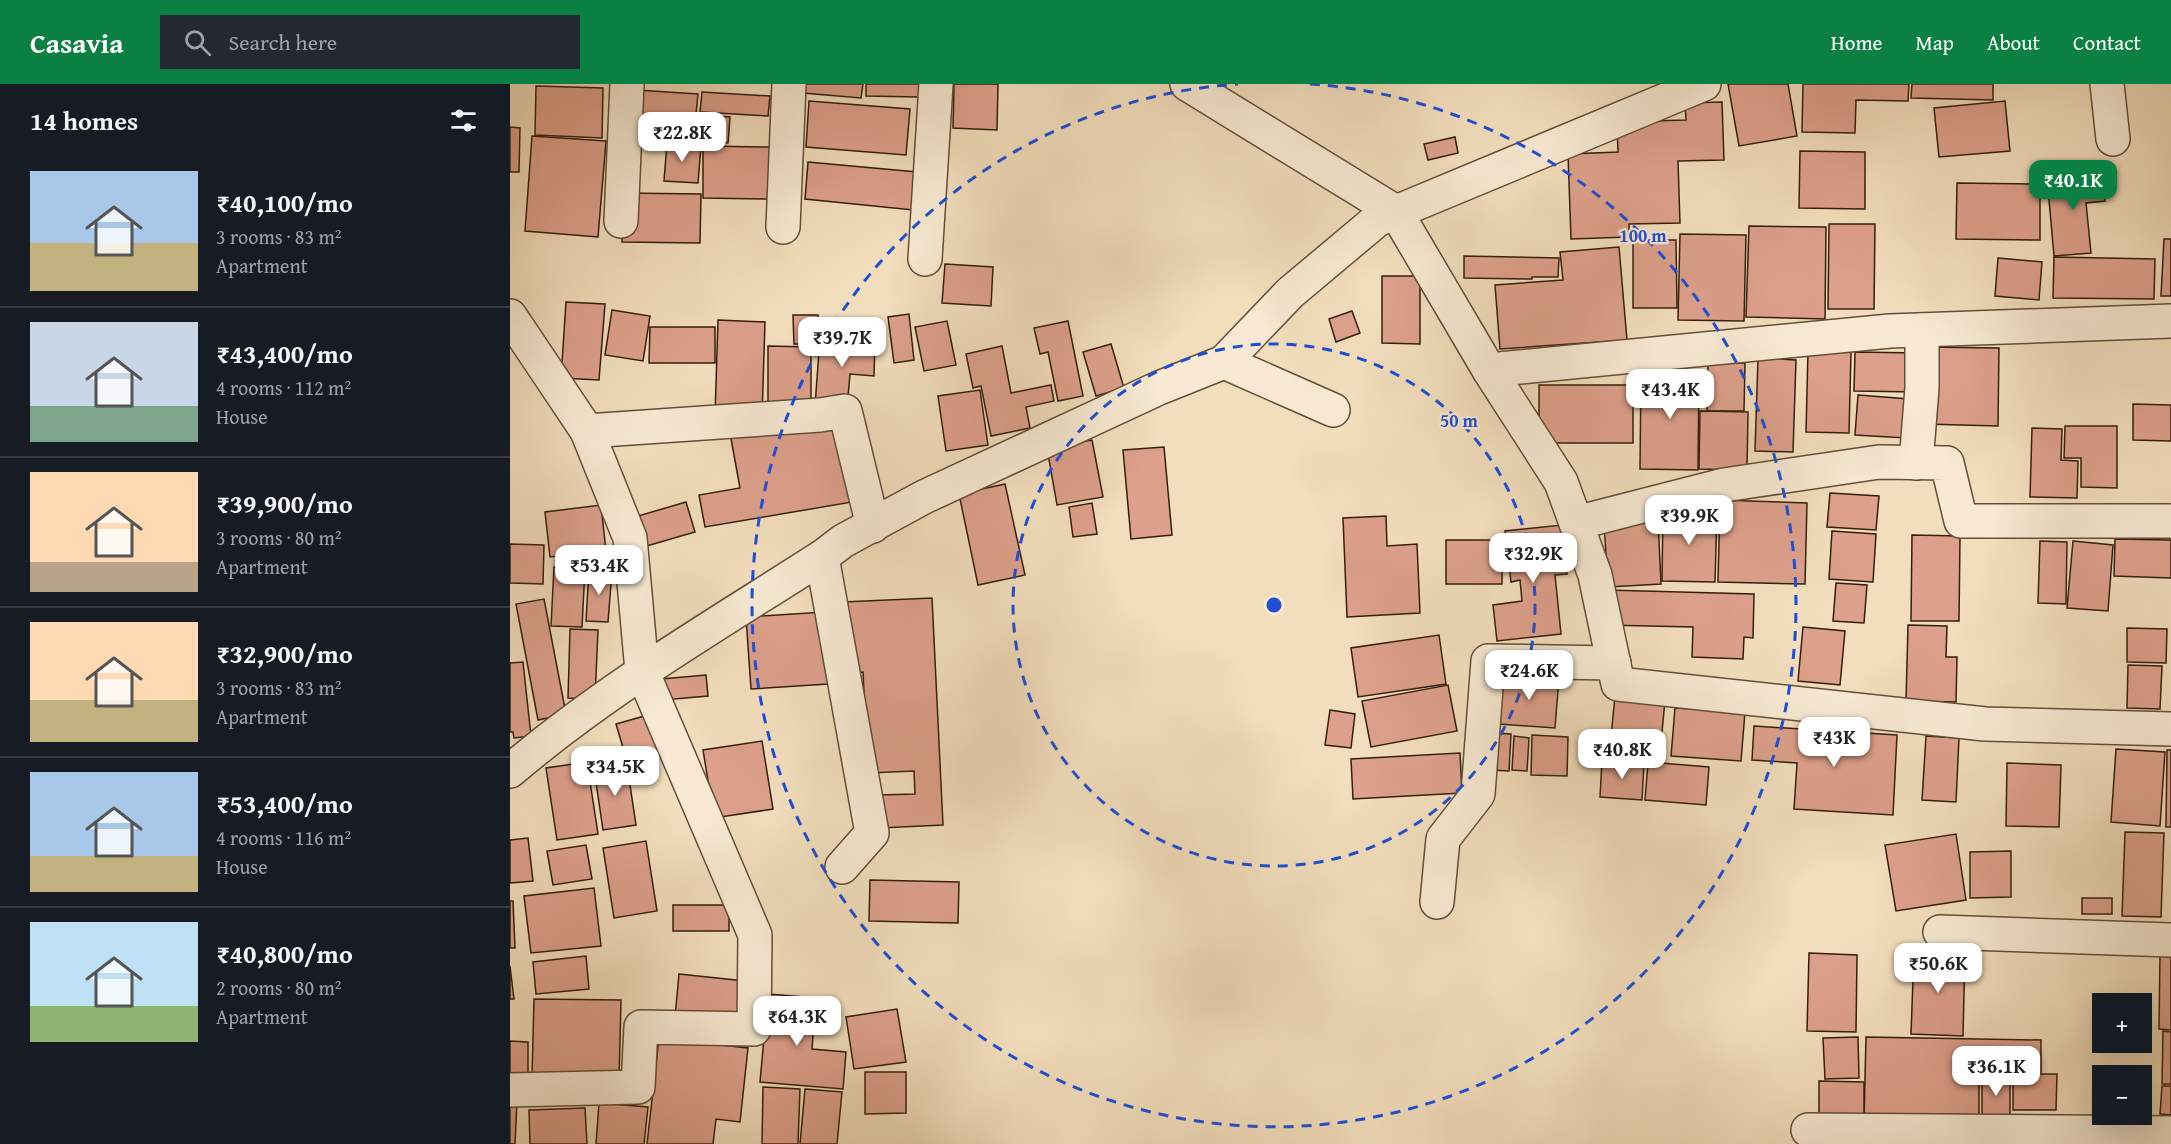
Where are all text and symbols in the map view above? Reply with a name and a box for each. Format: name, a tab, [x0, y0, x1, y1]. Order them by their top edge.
search box	[160, 15, 580, 69]
text: Casavia	[30, 22, 124, 63]
icon: search	[181, 26, 214, 59]
text: Search here	[229, 26, 337, 58]
text: Home	[1831, 27, 1882, 58]
text: Map	[1915, 27, 1954, 58]
text: About	[1987, 27, 2040, 58]
text: Contact	[2073, 27, 2141, 58]
text: 14 homes	[30, 101, 138, 140]
icon: filters	[447, 104, 480, 137]
pin: ₹22.8K	[633, 112, 731, 163]
text: ₹22.8K	[652, 117, 712, 146]
pin: ₹40.1K	[2024, 160, 2122, 211]
text: ₹40.1K	[2043, 165, 2103, 194]
text: ₹40,100/mo	[216, 183, 353, 222]
icon: home	[78, 195, 150, 267]
text: 3 rooms · 83 m²	[216, 222, 342, 251]
text: 100 m	[1619, 222, 1667, 249]
text: Apartment	[216, 251, 308, 280]
pin: ₹39.7K	[793, 317, 891, 368]
text: ₹39.7K	[812, 322, 872, 351]
text: ₹43,400/mo	[216, 334, 353, 373]
icon: home	[78, 346, 150, 418]
pin: ₹43.4K	[1621, 369, 1719, 420]
text: 4 rooms · 112 m²	[216, 373, 351, 402]
text: ₹43.4K	[1640, 374, 1700, 403]
text: House	[216, 402, 268, 431]
text: 50 m	[1440, 407, 1479, 434]
text: ₹39,900/mo	[216, 484, 353, 523]
pin: ₹39.9K	[1640, 495, 1738, 546]
icon: home	[78, 496, 150, 568]
text: ₹39.9K	[1659, 500, 1719, 529]
text: 3 rooms · 80 m²	[216, 523, 342, 552]
pin: ₹32.9K	[1484, 533, 1582, 584]
text: ₹32.9K	[1503, 538, 1563, 567]
pin: ₹53.4K	[550, 545, 648, 596]
text: ₹53.4K	[569, 550, 629, 579]
text: Apartment	[216, 552, 308, 581]
centre of rings	[1264, 595, 1284, 615]
text: ₹32,900/mo	[216, 634, 353, 673]
icon: home	[78, 646, 150, 718]
pin: ₹24.6K	[1480, 650, 1578, 701]
text: ₹24.6K	[1499, 655, 1559, 684]
text: 3 rooms · 83 m²	[216, 673, 342, 702]
text: Apartment	[216, 702, 308, 731]
pin: ₹43K	[1798, 717, 1870, 768]
text: ₹43K	[1812, 722, 1856, 751]
pin: ₹40.8K	[1573, 729, 1671, 780]
text: ₹40.8K	[1592, 734, 1652, 763]
pin: ₹34.5K	[566, 746, 664, 797]
text: ₹34.5K	[585, 751, 645, 780]
text: ₹53,400/mo	[216, 784, 353, 823]
icon: home	[78, 796, 150, 868]
text: 4 rooms · 116 m²	[216, 823, 351, 852]
text: House	[216, 852, 268, 881]
text: ₹40,800/mo	[216, 934, 353, 973]
pin: ₹50.6K	[1889, 943, 1987, 994]
icon: home	[78, 946, 150, 1018]
text: ₹50.6K	[1908, 948, 1968, 977]
text: 2 rooms · 80 m²	[216, 973, 342, 1002]
map controls	[2092, 993, 2152, 1125]
button: +	[2092, 993, 2152, 1053]
pin: ₹64.3K	[748, 996, 846, 1047]
text: ₹64.3K	[767, 1001, 827, 1030]
text: Apartment	[216, 1002, 308, 1031]
pin: ₹36.1K	[1947, 1046, 2045, 1097]
text: ₹36.1K	[1966, 1051, 2026, 1080]
button: −	[2092, 1065, 2152, 1125]

